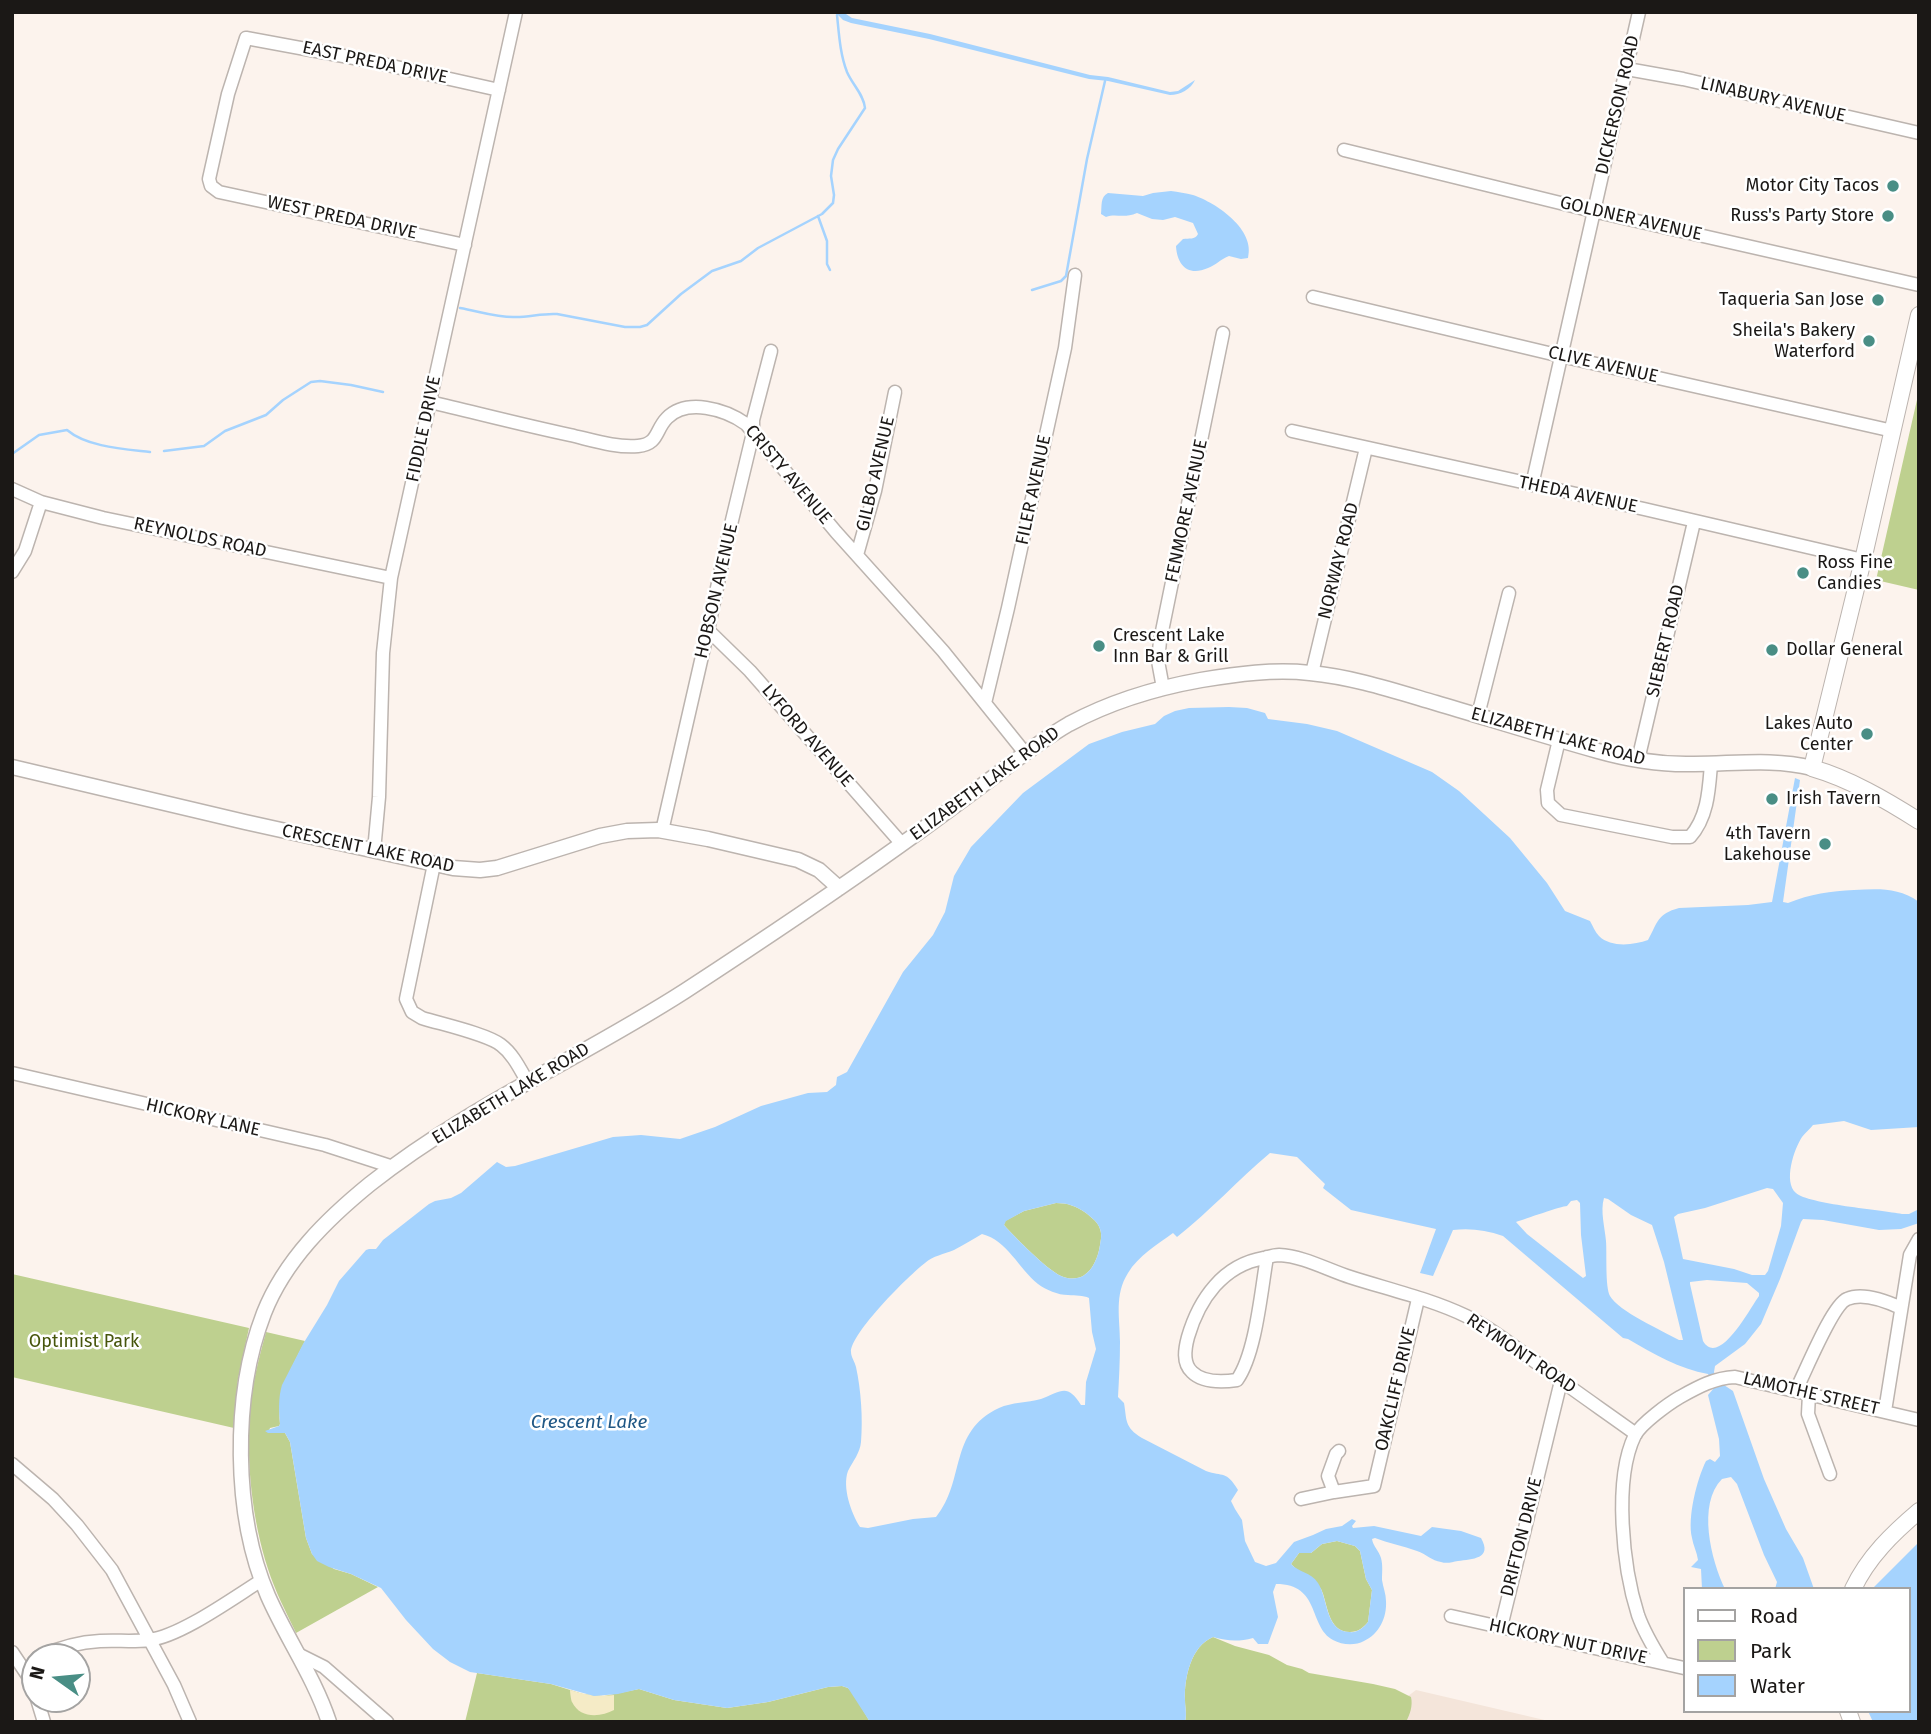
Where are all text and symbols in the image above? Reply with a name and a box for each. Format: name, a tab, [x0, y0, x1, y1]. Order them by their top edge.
street label: DICKERSON ROAD	[1591, 33, 1645, 177]
street label: EAST PREDA DRIVE	[300, 37, 450, 89]
street label: LINABURY AVENUE	[1698, 73, 1848, 127]
place label: Motor City Tacos	[1745, 175, 1879, 197]
marker: Motor City Tacos	[1885, 178, 1901, 194]
street label: WEST PREDA DRIVE	[265, 192, 419, 244]
street label: GOLDNER AVENUE	[1558, 192, 1704, 246]
place label: Russ's Party Store	[1730, 205, 1874, 227]
marker: Russ's Party Store	[1880, 208, 1896, 224]
place label: Taqueria San Jose	[1719, 289, 1864, 311]
marker: Taqueria San Jose	[1870, 292, 1886, 308]
place label: Sheila's Bakery Waterford	[1733, 320, 1855, 362]
marker: Sheila's Bakery Waterford	[1861, 333, 1877, 349]
street label: CLIVE AVENUE	[1546, 342, 1660, 388]
street label: FIDDLE DRIVE	[402, 374, 446, 484]
street label: GILBO AVENUE	[852, 414, 900, 534]
street label: CRISTY AVENUE	[740, 421, 836, 529]
street label: FILER AVENUE	[1012, 433, 1056, 547]
street label: FENMORE AVENUE	[1161, 437, 1213, 585]
street label: THEDA AVENUE	[1516, 472, 1640, 518]
street label: NORWAY ROAD	[1314, 500, 1364, 622]
street label: REYNOLDS ROAD	[132, 513, 268, 563]
street label: HOBSON AVENUE	[691, 521, 743, 661]
place label: Ross Fine Candies	[1817, 552, 1893, 594]
marker: Ross Fine Candies	[1795, 565, 1811, 581]
street label: SIEBERT ROAD	[1643, 583, 1689, 699]
place label: Crescent Lake Inn Bar & Grill	[1113, 625, 1228, 668]
marker: Crescent Lake Inn Bar & Grill	[1091, 638, 1107, 654]
place label: Dollar General	[1786, 639, 1903, 661]
marker: Dollar General	[1764, 642, 1780, 658]
street label: LYFORD AVENUE	[757, 680, 857, 792]
street label: ELIZABETH LAKE ROAD	[1468, 703, 1648, 771]
place label: Lakes Auto Center	[1765, 713, 1853, 756]
street label: ELIZABETH LAKE ROAD	[906, 722, 1064, 846]
marker: Lakes Auto Center	[1859, 726, 1875, 742]
place label: Irish Tavern	[1786, 788, 1881, 810]
marker: Irish Tavern	[1764, 791, 1780, 807]
street label: CRESCENT LAKE ROAD	[280, 820, 456, 878]
place label: 4th Tavern Lakehouse	[1724, 823, 1811, 866]
marker: 4th Tavern Lakehouse	[1817, 836, 1833, 852]
street label: ELIZABETH LAKE ROAD	[428, 1038, 594, 1150]
street label: HICKORY LANE	[144, 1094, 262, 1142]
street label: REYMONT ROAD	[1462, 1309, 1580, 1399]
street label: OAKCLIFF DRIVE	[1371, 1325, 1421, 1453]
park label: Optimist Park	[29, 1331, 139, 1353]
street label: LAMOTHE STREET	[1741, 1368, 1881, 1420]
water label: Crescent Lake	[531, 1412, 647, 1434]
street label: DRIFTON DRIVE	[1497, 1475, 1547, 1599]
legend	[1682, 1587, 1910, 1713]
text: Road	[1750, 1603, 1798, 1629]
street label: HICKORY NUT DRIVE	[1487, 1615, 1649, 1669]
text: Park	[1750, 1638, 1791, 1664]
north arrow	[21, 1643, 91, 1713]
text: N	[24, 1664, 50, 1682]
text: Water	[1750, 1673, 1805, 1699]

